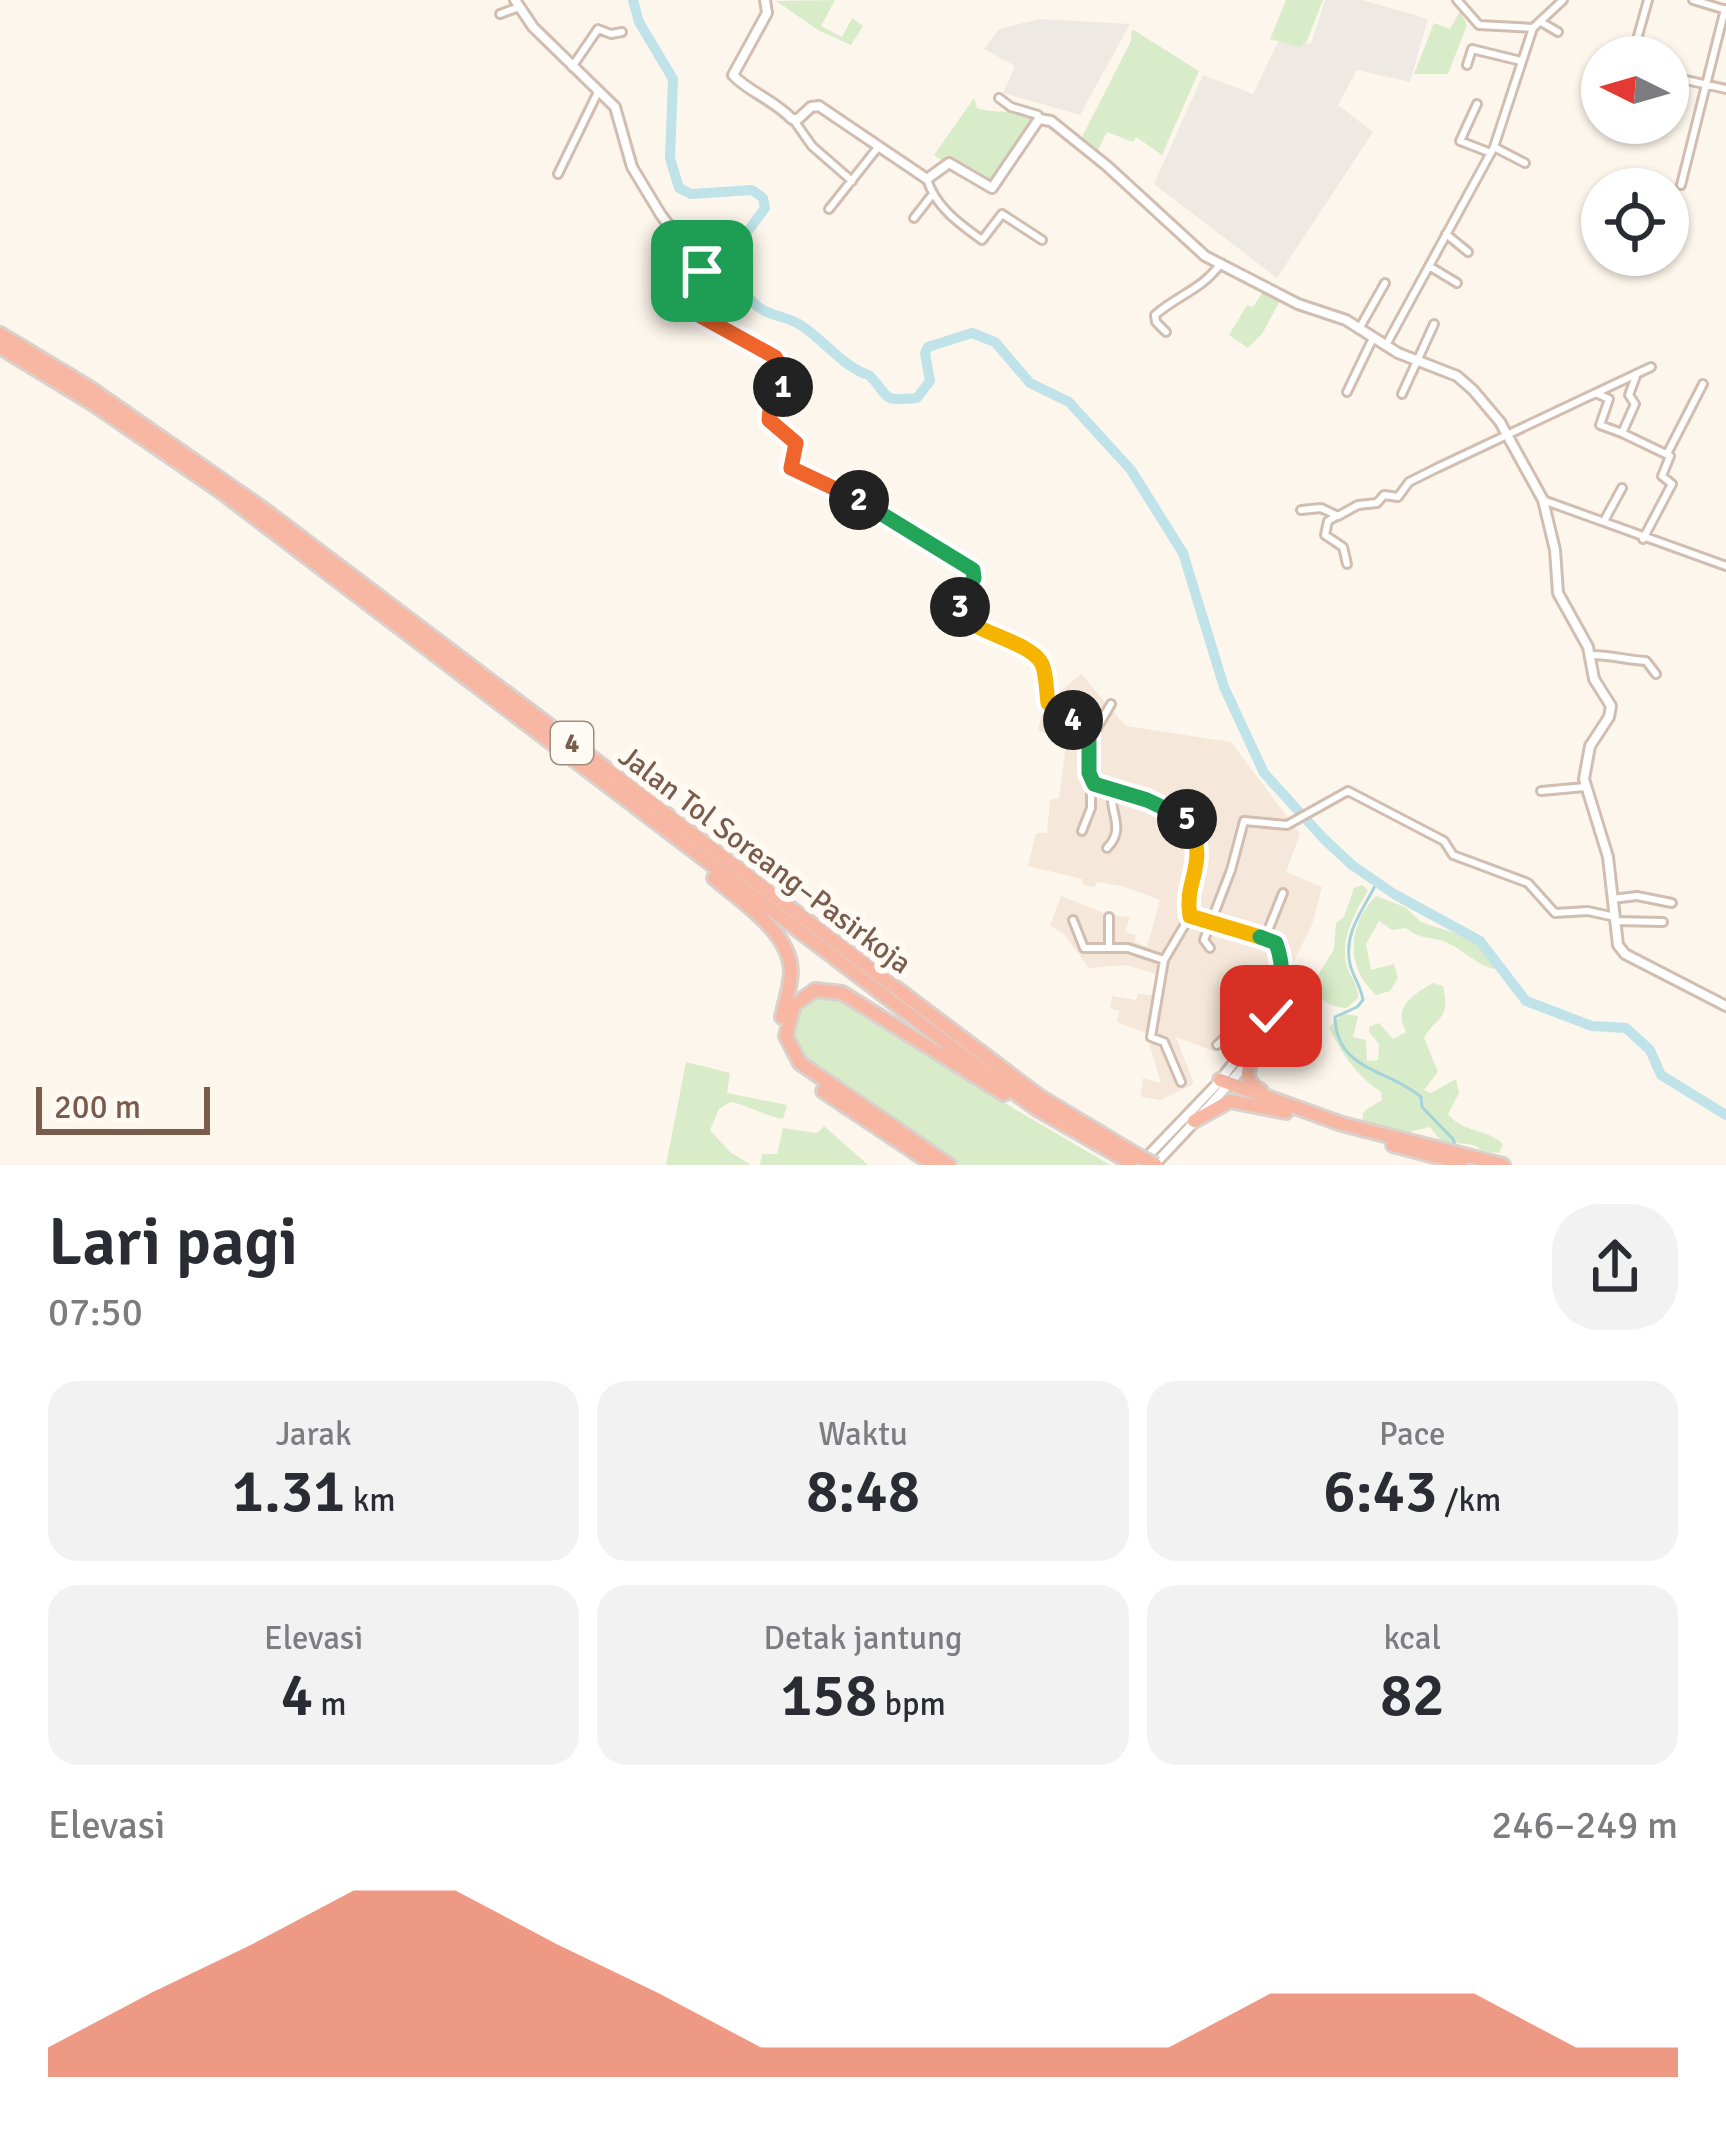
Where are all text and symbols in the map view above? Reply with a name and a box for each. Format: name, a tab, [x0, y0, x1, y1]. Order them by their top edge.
north arrow	[1581, 36, 1689, 144]
map controls	[1581, 36, 1689, 276]
button: locate	[1581, 168, 1689, 276]
pin	[651, 220, 753, 322]
icon: arrive	[669, 238, 735, 304]
pin: 1	[753, 357, 813, 417]
text: 1	[774, 366, 792, 407]
pin: 2	[829, 470, 889, 530]
text: 2	[850, 479, 868, 520]
pin: 3	[930, 577, 990, 637]
text: 3	[951, 586, 969, 627]
pin: 4	[1043, 690, 1103, 750]
text: 4	[1064, 699, 1082, 740]
road number: 4	[551, 722, 593, 764]
street label: Jalan Tol Soreang–Pasirkoja	[611, 738, 919, 982]
pin: 5	[1157, 789, 1217, 849]
text: 5	[1178, 798, 1196, 839]
pin	[1220, 965, 1322, 1067]
icon: check	[1238, 983, 1304, 1049]
scale bar	[36, 1081, 210, 1134]
text: 200 m	[54, 1087, 141, 1128]
text: Lari pagi	[48, 1202, 298, 1283]
button: share	[1552, 1204, 1678, 1330]
text: 07:50	[48, 1288, 143, 1336]
text: Jarak	[276, 1414, 352, 1455]
text: Waktu	[818, 1414, 908, 1455]
text: Pace	[1379, 1414, 1446, 1455]
text: 1.31	[232, 1455, 345, 1529]
text: 8:48	[806, 1455, 920, 1529]
text: 6:43	[1323, 1455, 1437, 1529]
text: km	[345, 1480, 396, 1521]
text: /km	[1437, 1480, 1501, 1521]
text: Elevasi	[264, 1618, 363, 1659]
text: Detak jantung	[764, 1618, 962, 1659]
text: kcal	[1383, 1618, 1441, 1659]
text: 4	[281, 1659, 313, 1733]
text: 158	[780, 1659, 877, 1733]
text: 82	[1380, 1659, 1445, 1733]
text: m	[313, 1684, 347, 1725]
text: bpm	[877, 1684, 946, 1725]
text: Elevasi	[48, 1801, 165, 1849]
text: 246–249 m	[1491, 1801, 1678, 1849]

